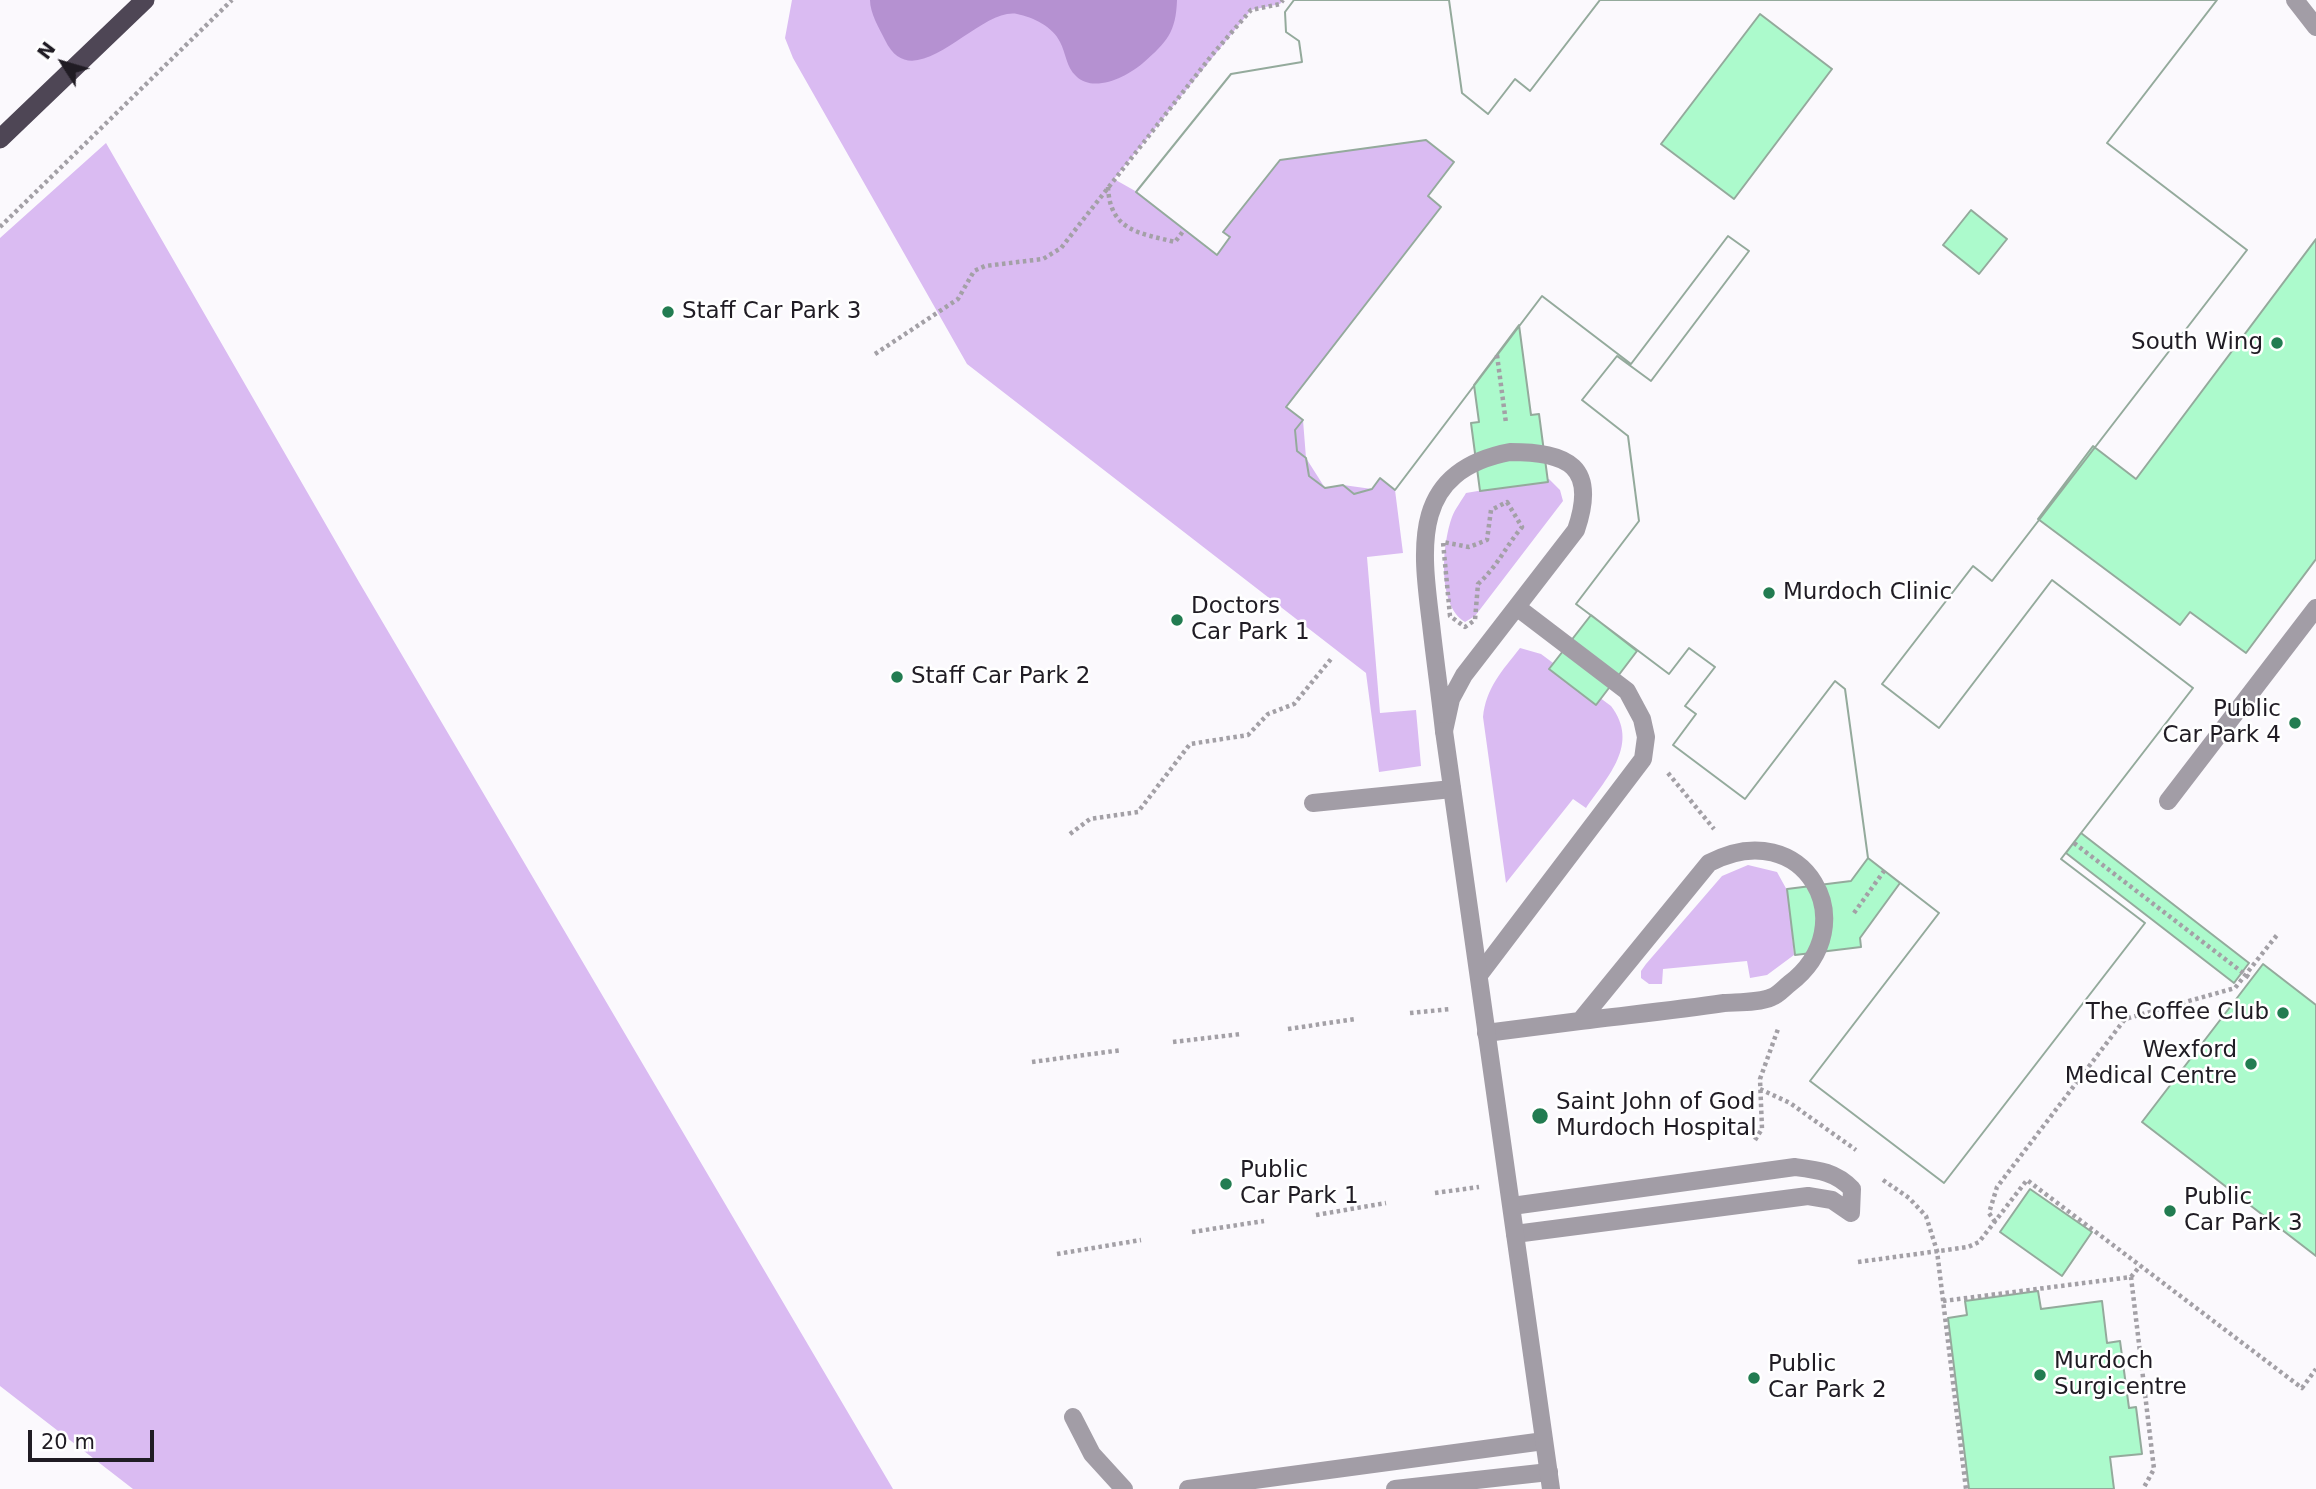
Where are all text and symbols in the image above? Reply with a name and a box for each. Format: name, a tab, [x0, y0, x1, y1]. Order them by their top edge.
north arrow	[28, 28, 98, 98]
text: N	[33, 37, 60, 63]
place label: Staff Car Park 3	[682, 298, 861, 326]
marker: Staff Car Park 3	[660, 304, 676, 320]
place label: South Wing	[2131, 329, 2263, 357]
marker: South Wing	[2269, 335, 2285, 351]
place label: Murdoch Clinic	[1783, 579, 1952, 607]
marker: Murdoch Clinic	[1761, 585, 1777, 601]
place label: Doctors Car Park 1	[1191, 593, 1310, 647]
marker: Doctors Car Park 1	[1169, 612, 1185, 628]
place label: Staff Car Park 2	[911, 663, 1090, 691]
marker: Staff Car Park 2	[889, 669, 905, 685]
place label: Public Car Park 4	[2162, 696, 2281, 750]
marker: Public Car Park 4	[2287, 715, 2303, 731]
place label: The Coffee Club	[2086, 999, 2269, 1027]
marker: The Coffee Club	[2275, 1005, 2291, 1021]
place label: Wexford Medical Centre	[2065, 1037, 2237, 1091]
marker: Wexford Medical Centre	[2243, 1056, 2259, 1072]
place label: Saint John of God Murdoch Hospital	[1556, 1089, 1757, 1143]
marker: Saint John of God Murdoch Hospital	[1530, 1106, 1550, 1126]
place label: Public Car Park 1	[1240, 1157, 1359, 1211]
marker: Public Car Park 1	[1218, 1176, 1234, 1192]
place label: Public Car Park 3	[2184, 1184, 2303, 1238]
marker: Public Car Park 3	[2162, 1203, 2178, 1219]
place label: Murdoch Surgicentre	[2054, 1348, 2187, 1402]
place label: Public Car Park 2	[1768, 1351, 1887, 1405]
marker: Murdoch Surgicentre	[2032, 1367, 2048, 1383]
marker: Public Car Park 2	[1746, 1370, 1762, 1386]
scale bar	[32, 1416, 158, 1460]
text: 20 m	[41, 1430, 95, 1454]

